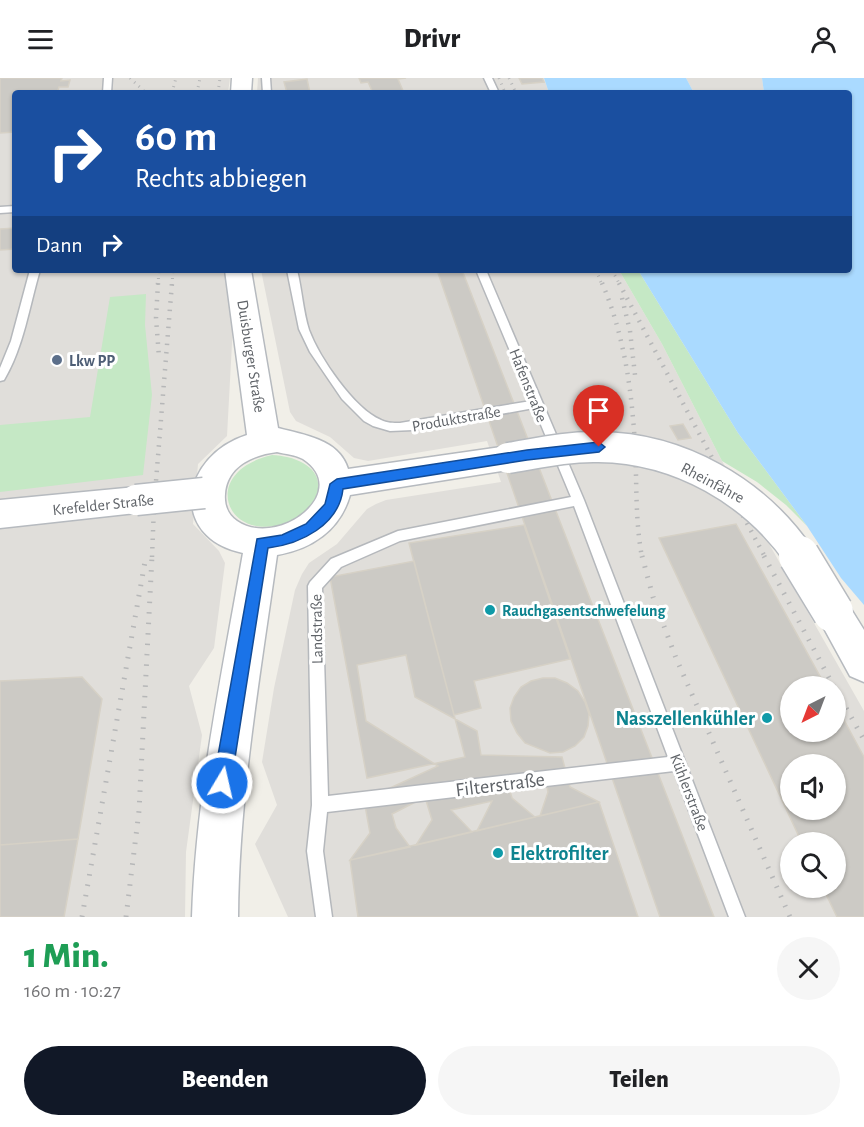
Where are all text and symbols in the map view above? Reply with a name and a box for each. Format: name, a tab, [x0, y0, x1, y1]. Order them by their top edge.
icon: menu	[24, 23, 57, 56]
icon: person	[807, 23, 840, 56]
text: Drivr	[404, 25, 460, 52]
icon: right	[36, 114, 114, 192]
text: 60 m	[135, 116, 217, 158]
text: Rechts abbiegen	[135, 165, 307, 192]
icon: right	[95, 228, 128, 261]
text: Dann	[36, 234, 83, 256]
street label: Duisburger Straße	[234, 299, 268, 414]
street label: Hafenstraße	[506, 346, 550, 424]
marker: Lkw PP	[50, 353, 64, 367]
place label: Lkw PP	[69, 353, 115, 369]
pin	[573, 385, 624, 447]
icon: arrive	[582, 394, 615, 427]
street label: Produktstraße	[411, 403, 502, 435]
street label: Rheinfähre	[678, 460, 747, 506]
street label: Krefelder Straße	[52, 492, 155, 518]
street label: Landstraße	[308, 594, 326, 664]
marker: Rauchgasentschwefelung	[483, 603, 497, 617]
place label: Rauchgasentschwefelung	[502, 603, 667, 619]
north arrow	[780, 676, 846, 742]
map controls	[780, 676, 846, 898]
place label: Nasszellenkühler	[616, 709, 755, 729]
marker: Nasszellenkühler	[760, 711, 774, 725]
position arrow	[190, 751, 254, 815]
street label: Kühlerstraße	[667, 752, 711, 833]
button: sound	[780, 754, 846, 820]
street label: Filterstraße	[454, 770, 546, 800]
button: search	[780, 832, 846, 898]
place label: Elektrofilter	[510, 844, 608, 864]
marker: Elektrofilter	[491, 846, 505, 860]
button: close	[777, 937, 840, 1000]
text: 1 Min.	[24, 938, 109, 974]
text: 160 m · 10:27	[24, 981, 121, 1001]
button: Beenden	[24, 1046, 426, 1115]
button: Teilen	[438, 1046, 840, 1115]

